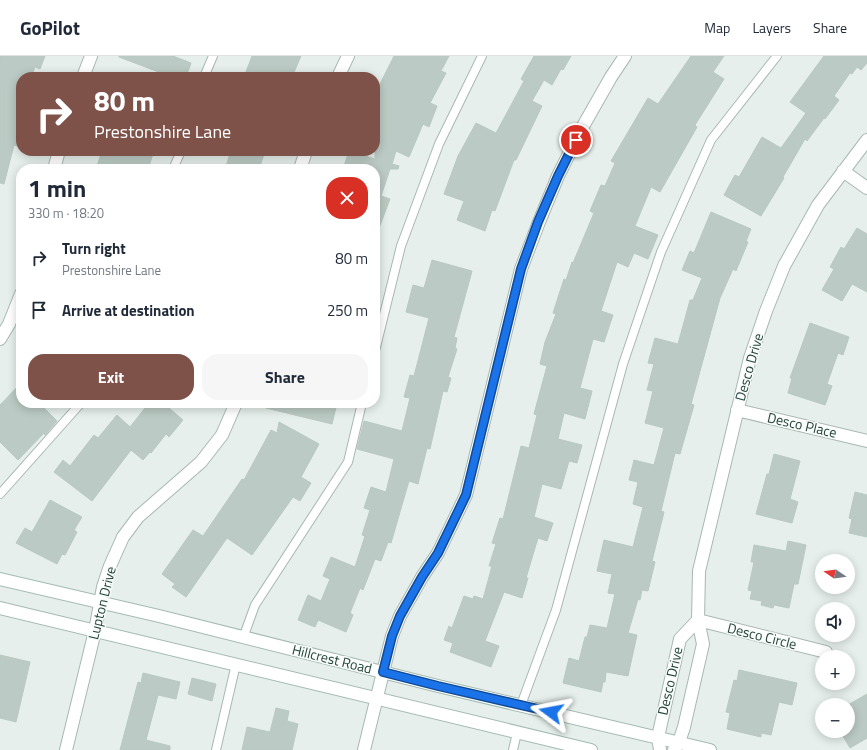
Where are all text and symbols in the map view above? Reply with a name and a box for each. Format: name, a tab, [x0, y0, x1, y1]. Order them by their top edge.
text: GoPilot	[20, 13, 80, 42]
text: Map	[704, 17, 730, 38]
text: Layers	[752, 17, 791, 38]
text: Share	[813, 17, 847, 38]
text: 80 m	[94, 79, 155, 122]
icon: right	[28, 88, 80, 140]
text: Prestonshire Lane	[94, 118, 231, 145]
pin	[559, 123, 593, 157]
icon: arrive	[565, 129, 587, 151]
text: 1 min	[28, 170, 86, 206]
button: close	[326, 177, 368, 219]
text: 330 m · 18:20	[28, 203, 104, 223]
text: Turn right	[62, 237, 126, 260]
icon: right	[28, 247, 50, 269]
text: 80 m	[335, 247, 368, 270]
text: Prestonshire Lane	[62, 260, 161, 280]
icon: arrive	[28, 299, 50, 321]
text: Arrive at destination	[62, 299, 195, 322]
text: 250 m	[327, 299, 368, 322]
street label: Desco Drive	[729, 330, 768, 403]
button: Exit	[28, 354, 194, 400]
button: Share	[202, 354, 368, 400]
street label: Desco Place	[765, 406, 839, 443]
north arrow	[815, 554, 855, 594]
map controls	[815, 554, 855, 738]
street label: Lupton Drive	[82, 564, 121, 642]
button: sound	[815, 602, 855, 642]
street label: Desco Circle	[725, 617, 799, 654]
street label: Hillcrest Road	[290, 638, 374, 679]
street label: Desco Drive	[651, 645, 688, 717]
button: +	[815, 650, 855, 690]
position arrow	[530, 691, 572, 733]
button: −	[815, 698, 855, 738]

